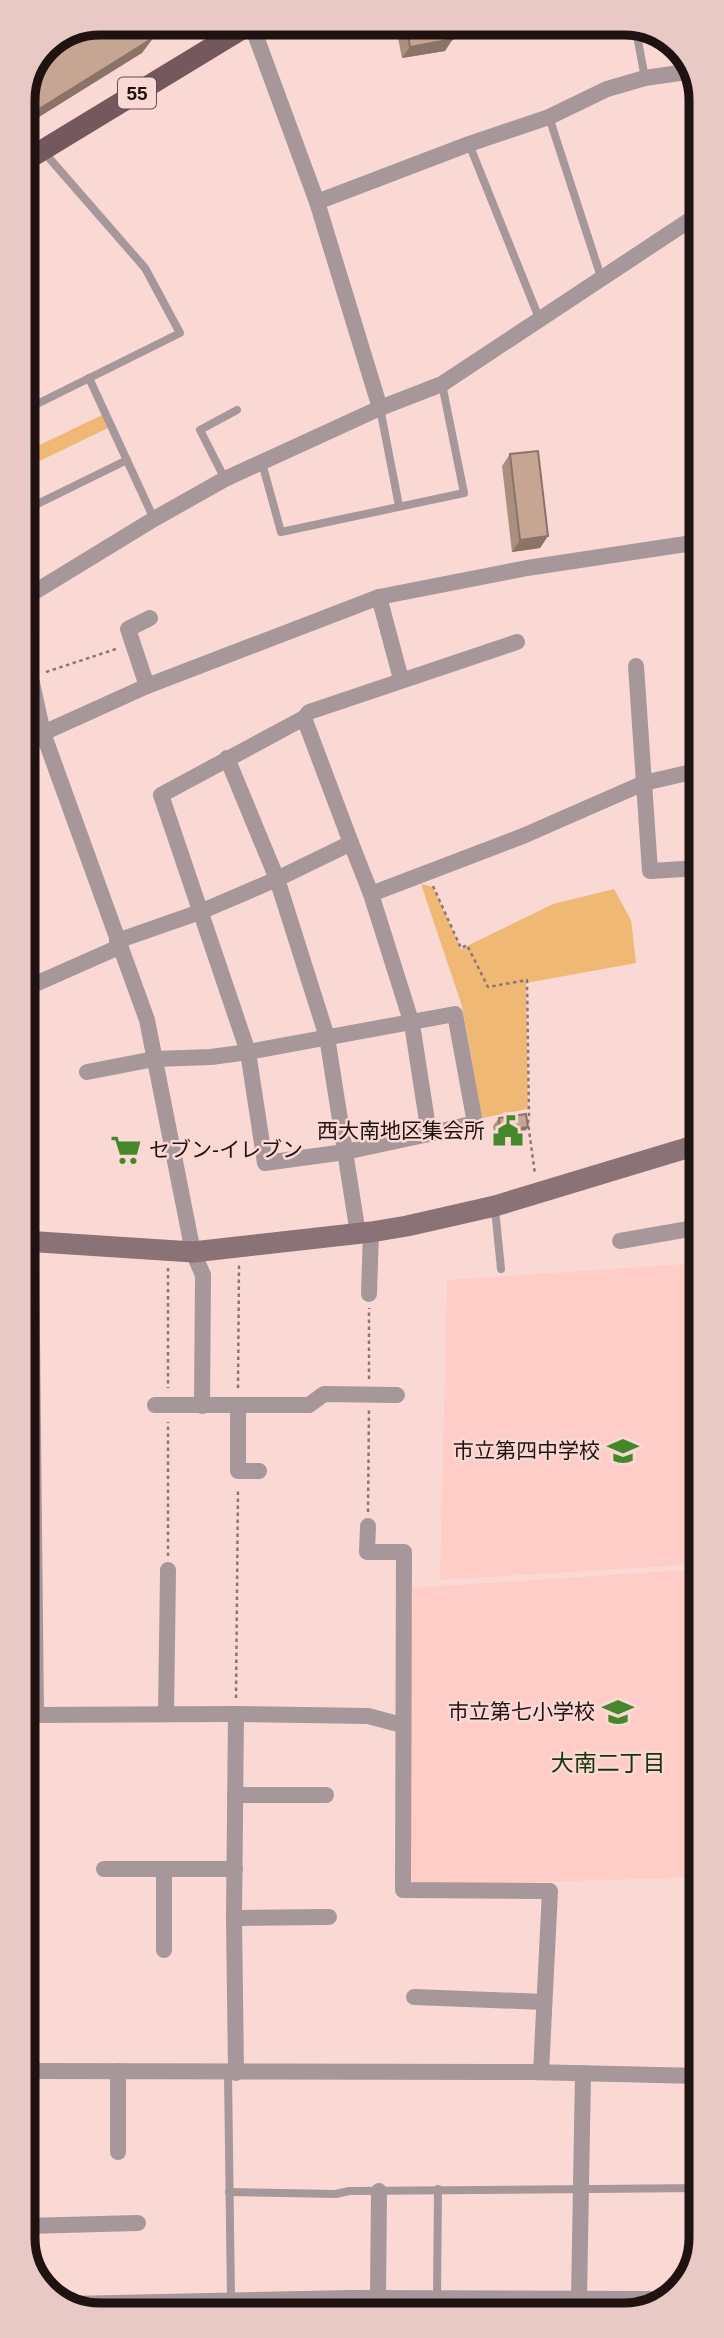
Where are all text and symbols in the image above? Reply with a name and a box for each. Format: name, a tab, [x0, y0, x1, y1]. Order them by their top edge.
road number: 55	[118, 78, 156, 108]
public building icon: 西大南地区集会所	[491, 1114, 525, 1148]
place label: 西大南地区集会所	[317, 1119, 485, 1142]
supermarket icon: セブン-イレブン	[109, 1133, 143, 1167]
place label: セブン-イレブン	[149, 1138, 303, 1161]
school or university icon: 市立第四中学校	[606, 1434, 640, 1468]
place label: 市立第四中学校	[453, 1439, 600, 1462]
school or university icon: 市立第七小学校	[601, 1695, 635, 1729]
place label: 市立第七小学校	[448, 1700, 595, 1723]
district label: 大南二丁目	[551, 1750, 666, 1776]

